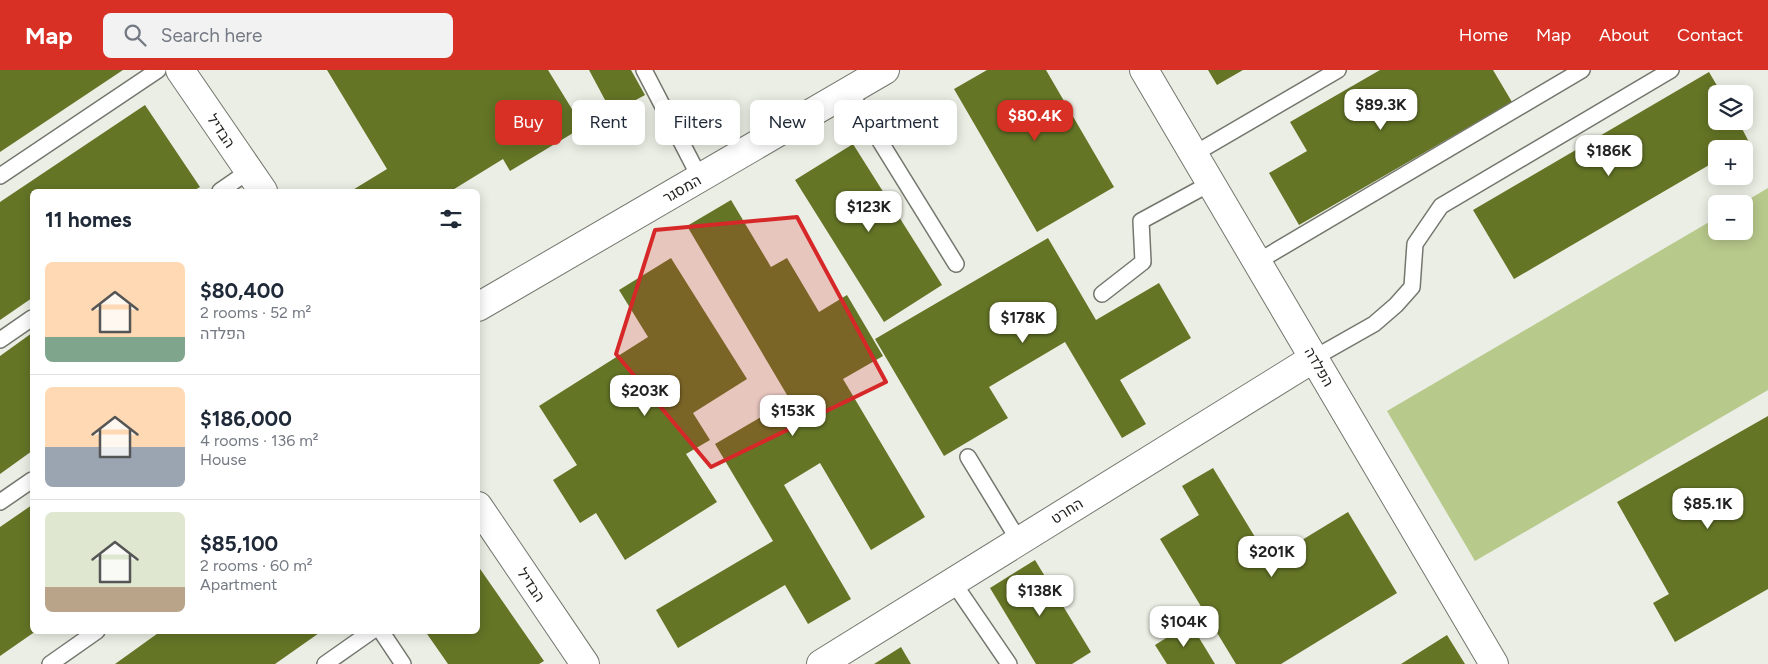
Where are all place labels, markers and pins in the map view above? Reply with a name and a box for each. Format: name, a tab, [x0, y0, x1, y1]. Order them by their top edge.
pin: $89.3K	[1340, 88, 1422, 131]
pin: $80.4K	[994, 100, 1076, 142]
pin: $186K	[1574, 134, 1644, 177]
pin: $123K	[834, 190, 904, 233]
pin: $178K	[988, 302, 1058, 344]
pin: $203K	[610, 374, 680, 417]
pin: $153K	[758, 394, 828, 437]
pin: $85.1K	[1667, 488, 1749, 530]
pin: $201K	[1237, 536, 1307, 578]
pin: $138K	[1005, 574, 1075, 617]
pin: $104K	[1149, 606, 1219, 648]

